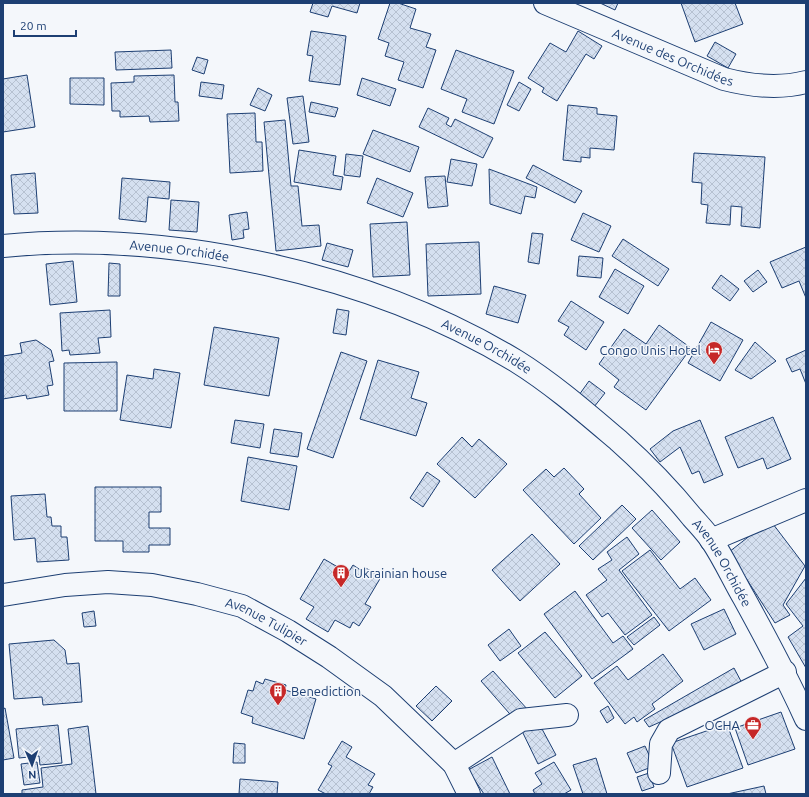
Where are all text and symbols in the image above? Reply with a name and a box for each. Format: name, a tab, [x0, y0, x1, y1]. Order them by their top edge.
scale bar	[14, 12, 76, 38]
text: 20 m	[20, 19, 47, 32]
street label: Avenue des Orchidées	[611, 26, 735, 88]
street label: Avenue Orchidée	[129, 238, 231, 264]
street label: Avenue Orchidée	[440, 316, 534, 376]
hotel icon: Congo Unis Hotel	[704, 340, 724, 365]
place label: Congo Unis Hotel	[600, 343, 702, 357]
street label: Avenue Orchidée	[690, 516, 754, 609]
building icon: Ukrainian house	[331, 563, 351, 588]
place label: Ukrainian house	[354, 566, 447, 580]
street label: Avenue Tulipier	[224, 595, 310, 648]
building icon: Benediction	[268, 681, 288, 706]
place label: Benediction	[291, 684, 361, 698]
office icon: OCHA	[743, 715, 763, 740]
place label: OCHA	[704, 718, 741, 732]
north arrow	[12, 745, 52, 785]
text: N	[28, 769, 37, 781]

